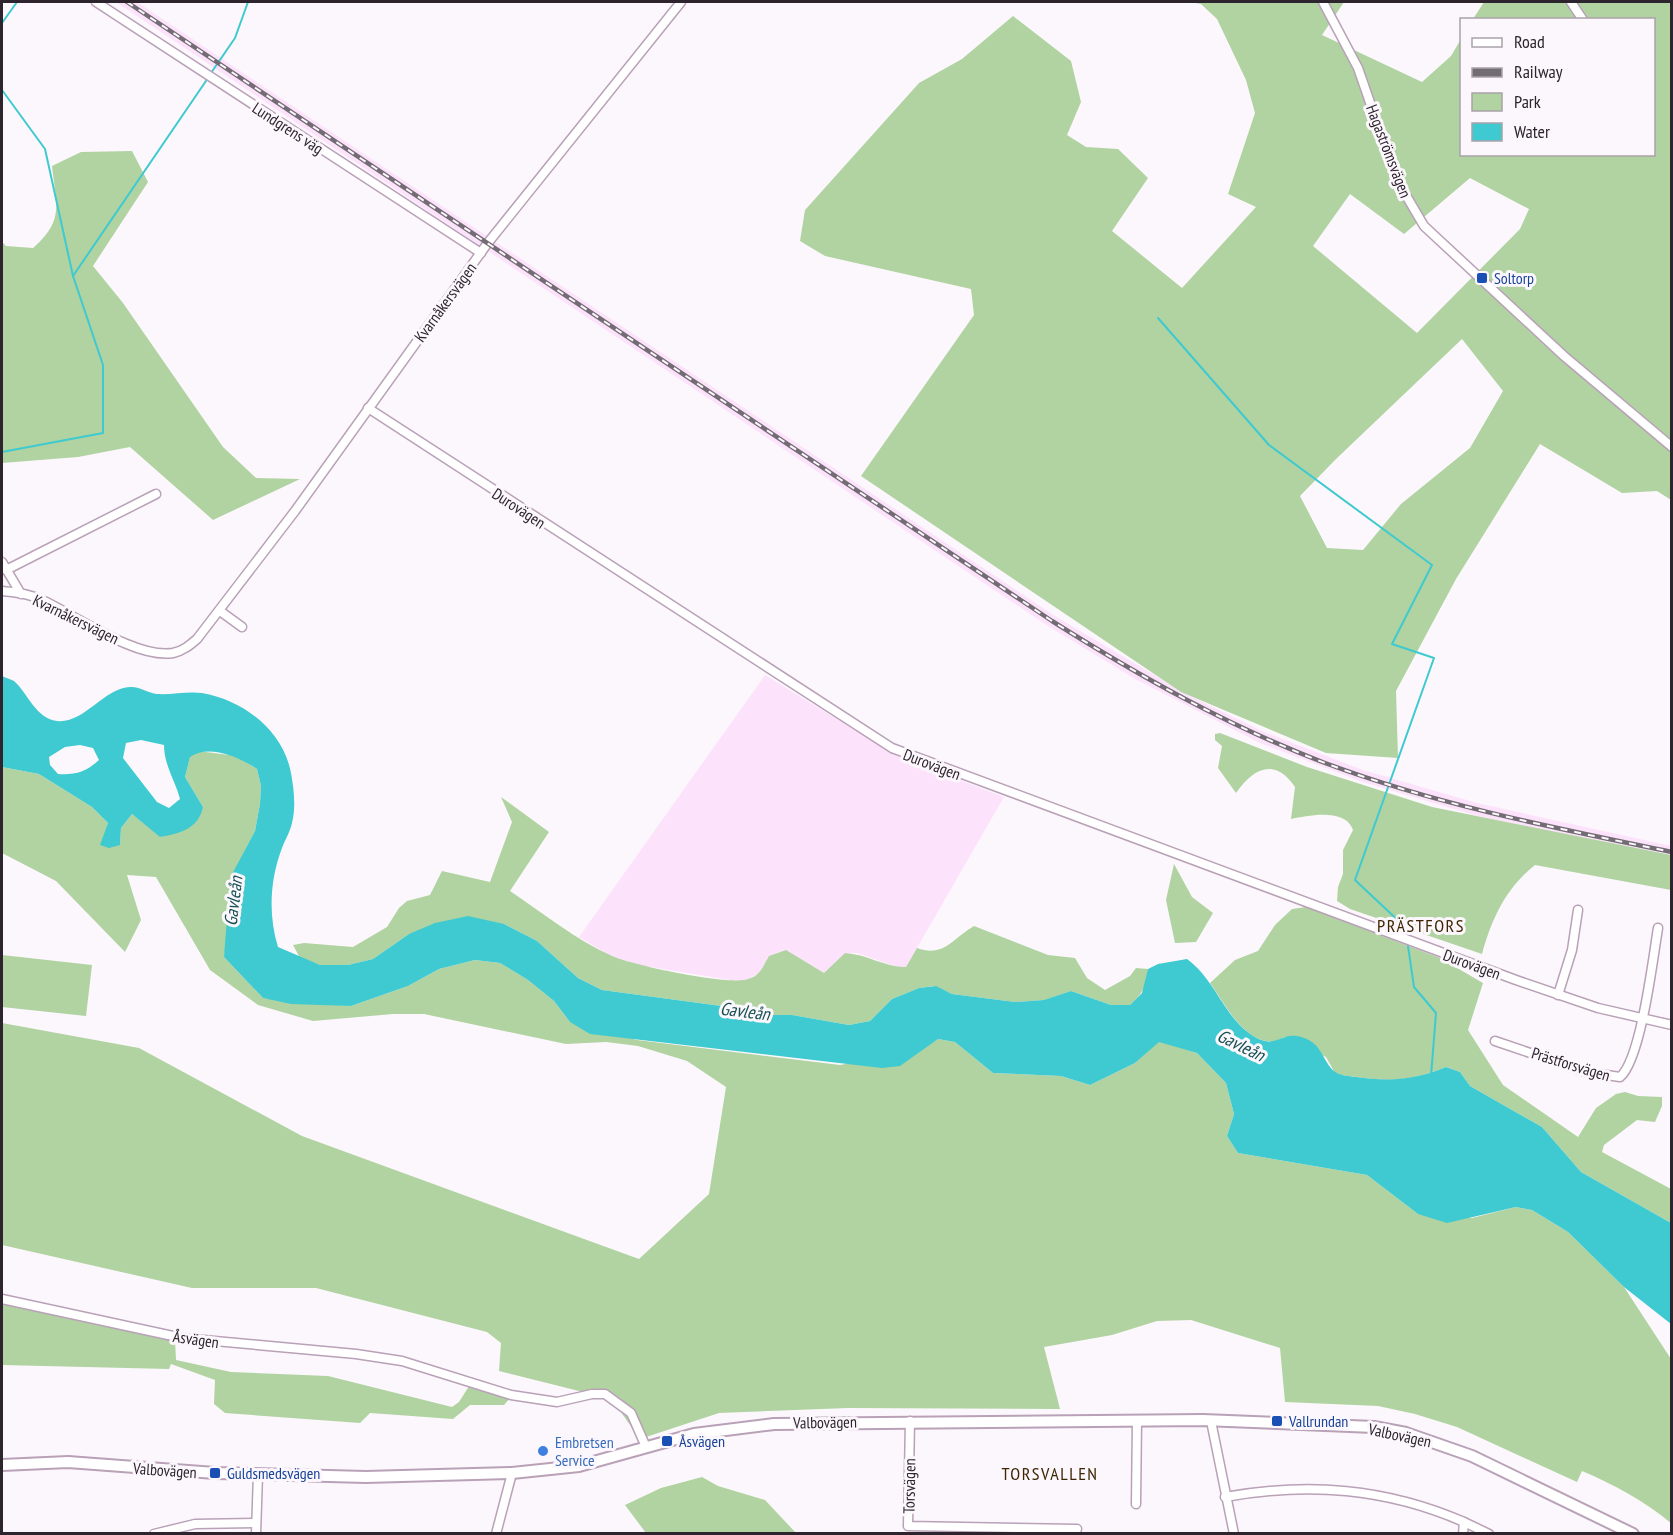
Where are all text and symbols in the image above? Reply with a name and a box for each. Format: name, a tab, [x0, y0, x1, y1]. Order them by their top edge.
legend	[1460, 18, 1655, 156]
text: Road	[1514, 30, 1545, 53]
text: Railway	[1514, 60, 1563, 83]
text: Park	[1514, 90, 1541, 113]
street label: Lundgrens väg	[249, 98, 327, 158]
street label: Hagaströmsvägen	[1362, 101, 1416, 201]
text: Water	[1514, 120, 1550, 143]
street label: Kvarnåkersvägen	[410, 258, 480, 346]
place label: Soltorp	[1494, 268, 1534, 288]
marker: Soltorp	[1475, 271, 1489, 285]
street label: Durovägen	[489, 483, 549, 533]
street label: Kvarnåkersvägen	[30, 590, 122, 648]
street label: Durovägen	[901, 744, 963, 784]
water label: Gavleån	[219, 874, 248, 927]
district label: PRÄSTFORS	[1377, 914, 1465, 937]
street label: Durovägen	[1441, 944, 1503, 984]
water label: Gavleån	[719, 997, 772, 1026]
water label: Gavleån	[1214, 1024, 1269, 1067]
street label: Prästforsvägen	[1529, 1043, 1613, 1085]
street label: Åsvägen	[172, 1326, 220, 1352]
street label: Valbovägen	[792, 1411, 857, 1433]
place label: Vallrundan	[1288, 1411, 1348, 1431]
marker: Vallrundan	[1270, 1414, 1284, 1428]
street label: Valbovägen	[1366, 1418, 1433, 1451]
place label: Åsvägen	[679, 1431, 725, 1451]
place label: Embretsen Service	[555, 1432, 614, 1470]
marker: Åsvägen	[660, 1434, 674, 1448]
marker: Embretsen Service	[536, 1444, 550, 1458]
street label: Valbovägen	[132, 1458, 197, 1482]
street label: Torsvägen	[899, 1458, 919, 1514]
district label: TORSVALLEN	[1001, 1462, 1099, 1485]
place label: Guldsmedsvägen	[227, 1463, 320, 1483]
marker: Guldsmedsvägen	[208, 1466, 222, 1480]

